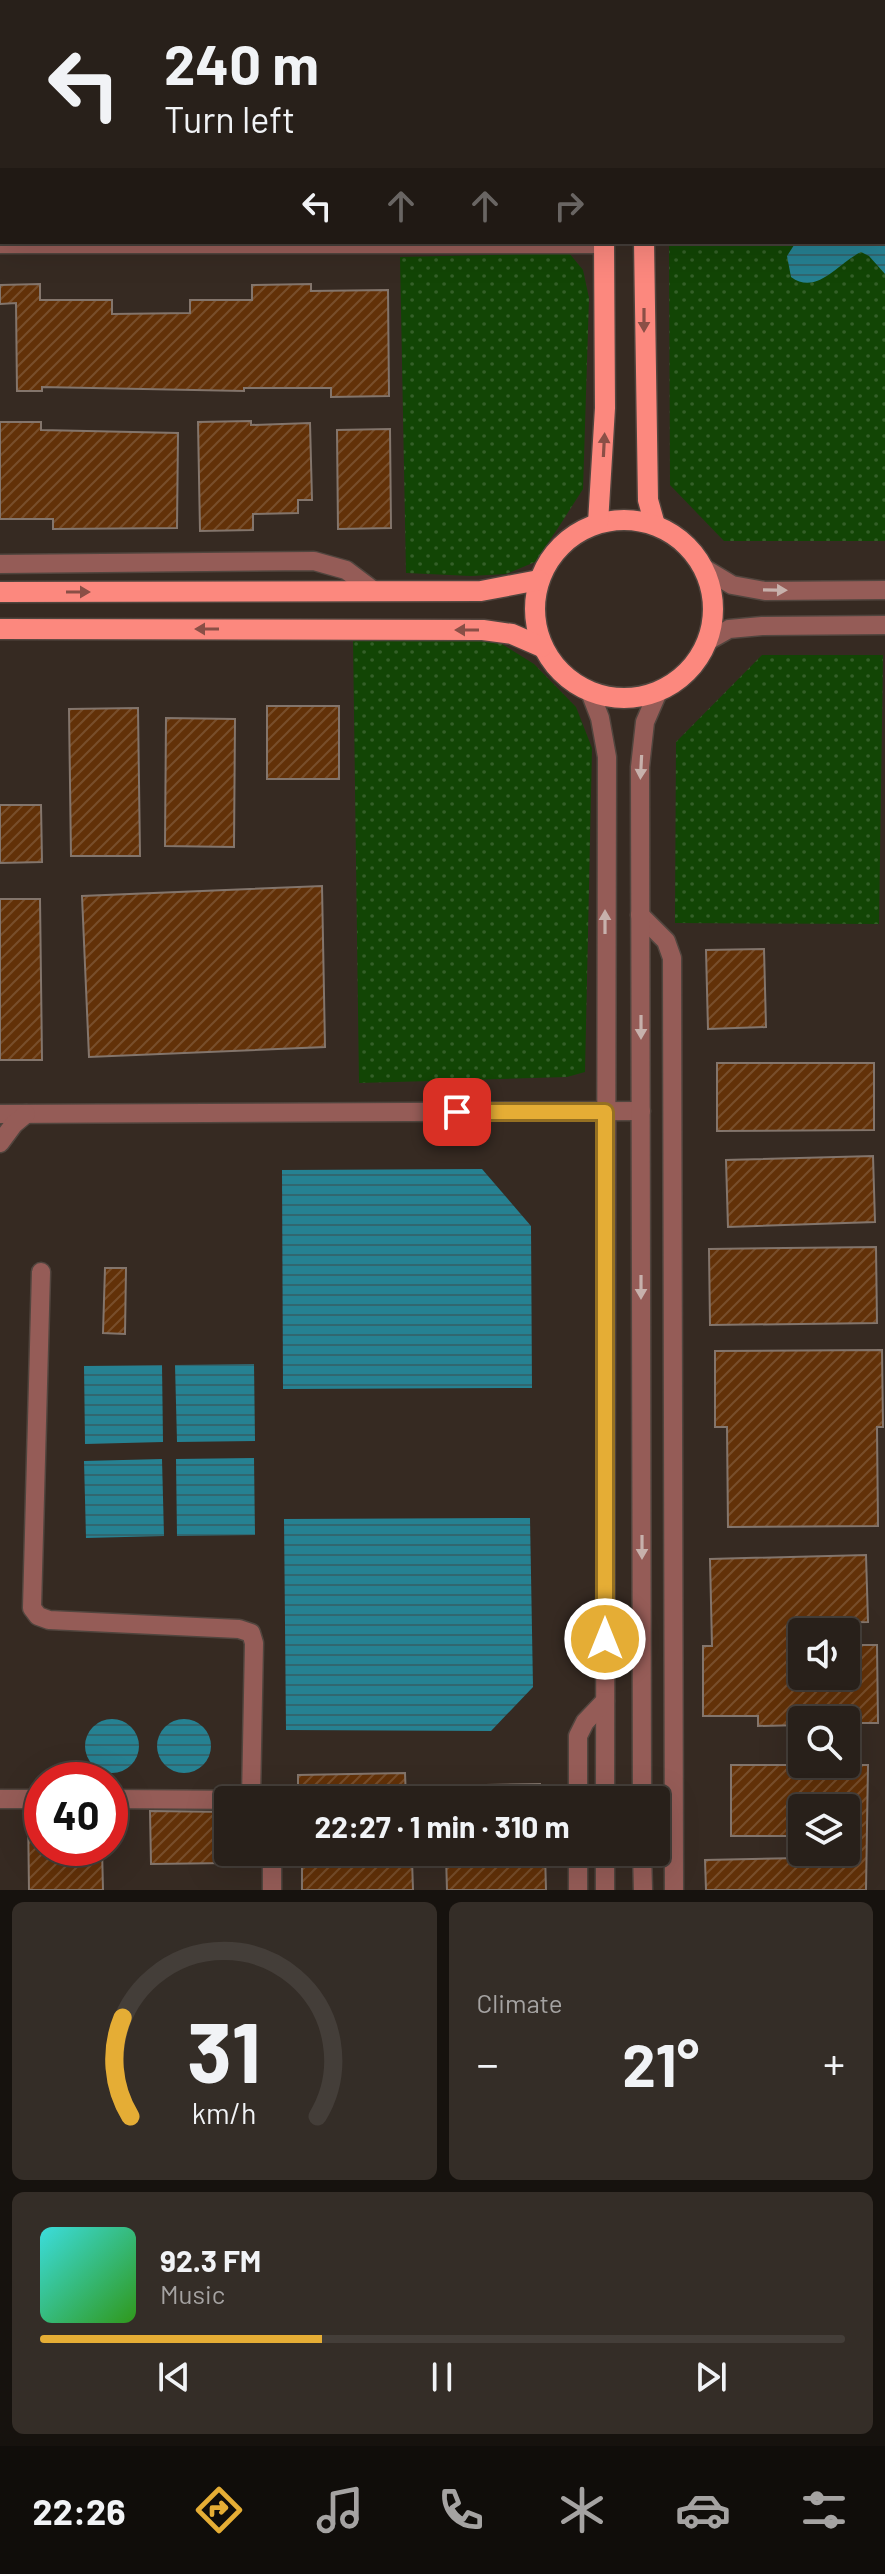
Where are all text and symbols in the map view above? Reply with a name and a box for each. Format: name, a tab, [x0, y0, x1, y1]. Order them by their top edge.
text: 240 m	[164, 29, 319, 96]
icon: left	[32, 32, 136, 136]
text: Turn left	[164, 97, 295, 140]
icon: left	[295, 184, 339, 228]
icon: ahead	[379, 184, 423, 228]
icon: ahead	[463, 184, 507, 228]
icon: right	[547, 184, 591, 228]
one-way arrow	[638, 308, 650, 333]
one-way arrow	[598, 432, 611, 457]
one-way arrow	[763, 584, 788, 597]
one-way arrow	[66, 586, 91, 598]
one-way arrow	[194, 623, 219, 635]
one-way arrow	[454, 624, 479, 636]
one-way arrow	[634, 755, 647, 780]
one-way arrow	[599, 909, 611, 934]
one-way arrow	[635, 1015, 647, 1040]
pin	[423, 1078, 491, 1146]
icon: arrive	[435, 1090, 479, 1134]
one-way arrow	[635, 1275, 647, 1300]
one-way arrow	[636, 1535, 648, 1560]
position arrow	[563, 1597, 647, 1681]
map controls	[788, 1618, 860, 1866]
button: sound	[788, 1618, 860, 1690]
button: search	[788, 1706, 860, 1778]
speed limit sign: 40	[24, 1762, 128, 1866]
button: layers	[788, 1794, 860, 1866]
text: 22:27 · 1 min · 310 m	[315, 1808, 569, 1844]
text: Climate	[477, 1987, 563, 2018]
text: 31	[187, 2000, 261, 2100]
text: 21°	[622, 2027, 699, 2099]
text: −	[477, 2036, 499, 2089]
text: +	[823, 2036, 845, 2089]
text: km/h	[192, 2095, 257, 2130]
text: 92.3 FM	[160, 2242, 261, 2278]
text: Music	[160, 2278, 225, 2309]
icon: previous	[152, 2355, 196, 2399]
icon: pause	[420, 2355, 464, 2399]
icon: next	[689, 2355, 733, 2399]
icon: directions	[191, 2482, 247, 2538]
icon: music	[312, 2482, 368, 2538]
icon: phone	[433, 2482, 489, 2538]
icon: climate	[554, 2482, 610, 2538]
icon: car	[675, 2482, 731, 2538]
icon: filters	[796, 2482, 852, 2538]
text: 22:26	[33, 2489, 125, 2532]

